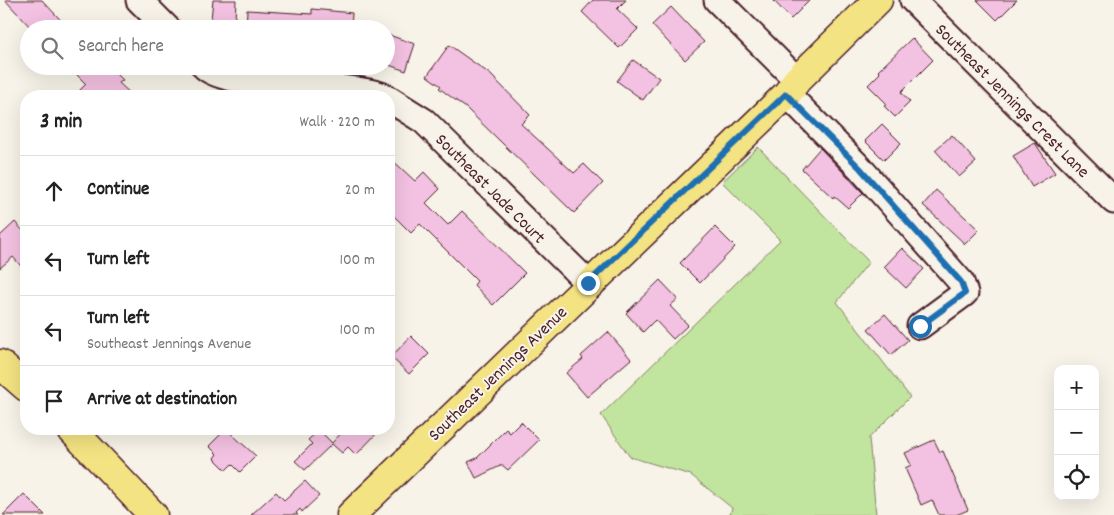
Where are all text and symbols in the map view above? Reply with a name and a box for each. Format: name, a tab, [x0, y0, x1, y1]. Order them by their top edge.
street label: Southeast Jennings Crest Lane	[928, 19, 1094, 185]
search box	[20, 20, 395, 75]
icon: search	[38, 34, 66, 62]
text: Search here	[78, 34, 164, 61]
text: 3 min	[40, 108, 82, 138]
text: Walk · 220 m	[300, 111, 375, 134]
street label: Southeast Jade Court	[429, 129, 550, 251]
icon: ahead	[40, 177, 68, 205]
text: Continue	[87, 177, 149, 204]
text: 20 m	[345, 179, 375, 202]
icon: left	[40, 247, 68, 275]
text: Turn left	[87, 247, 150, 274]
text: 100 m	[339, 249, 375, 272]
route end	[577, 272, 600, 295]
street label: Southeast Jennings Avenue	[424, 302, 574, 448]
text: Turn left	[87, 306, 150, 333]
route start	[909, 315, 932, 338]
icon: left	[40, 317, 68, 345]
text: 100 m	[339, 319, 375, 342]
text: Southeast Jennings Avenue	[87, 333, 251, 356]
map controls	[1054, 365, 1099, 500]
button: +	[1054, 365, 1099, 410]
icon: arrive	[40, 387, 68, 415]
text: Arrive at destination	[87, 387, 237, 414]
button: −	[1054, 410, 1099, 455]
button: locate	[1054, 455, 1099, 500]

